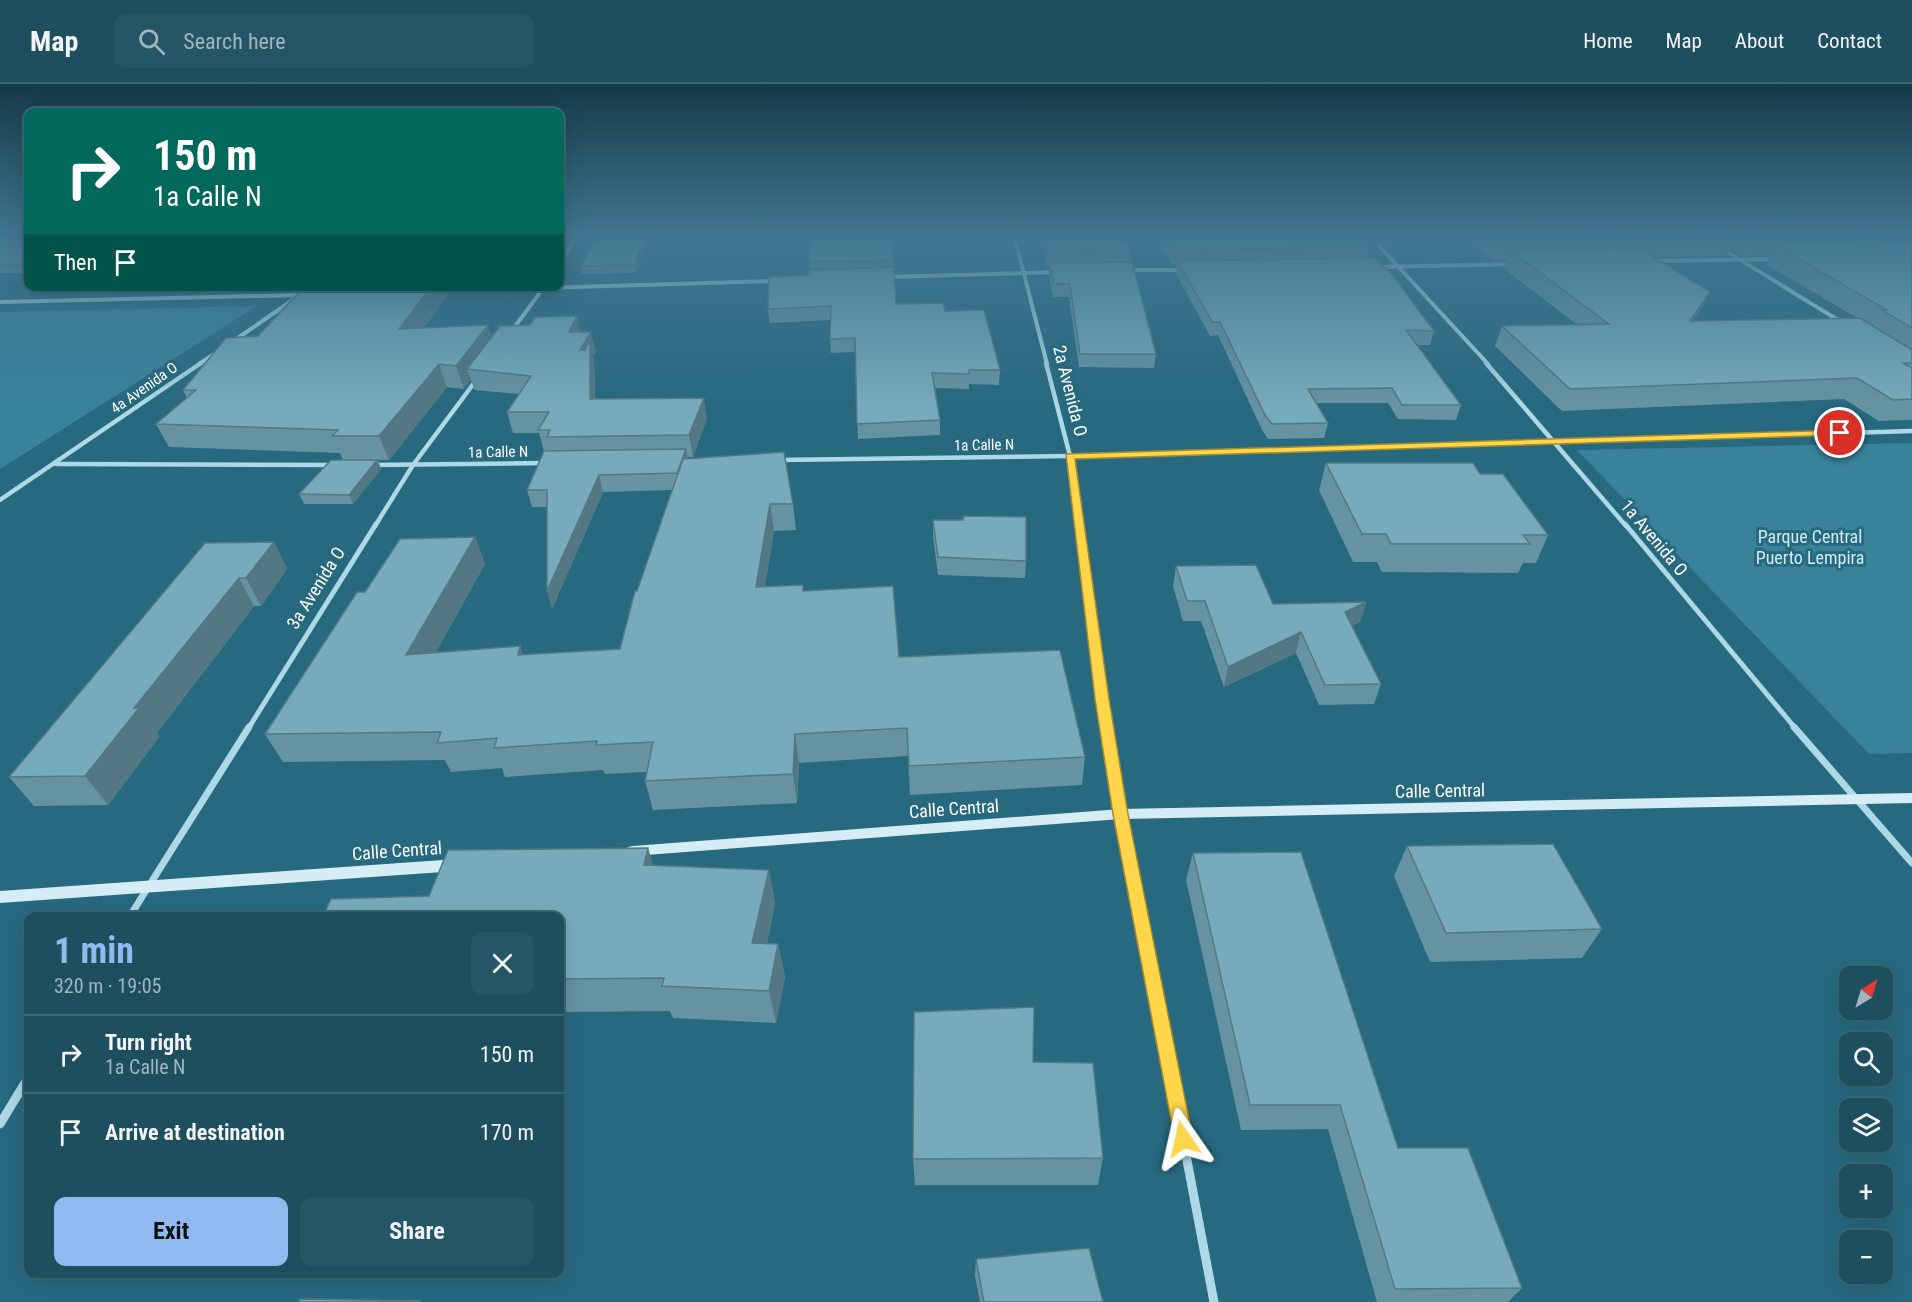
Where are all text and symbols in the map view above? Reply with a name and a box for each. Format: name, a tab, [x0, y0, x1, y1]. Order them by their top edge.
search box	[114, 14, 534, 68]
text: Map	[30, 25, 78, 58]
icon: search	[135, 25, 168, 58]
text: Search here	[183, 29, 286, 54]
text: Home	[1583, 29, 1633, 53]
text: Map	[1666, 29, 1702, 53]
text: About	[1735, 29, 1784, 53]
text: Contact	[1817, 29, 1882, 53]
text: 150 m	[153, 131, 258, 180]
icon: right	[54, 132, 132, 210]
text: 1a Calle N	[153, 181, 262, 213]
icon: arrive	[109, 246, 142, 279]
text: Then	[54, 250, 97, 275]
street label: 2a Avenida O	[1049, 343, 1092, 439]
street label: 4a Avenida O	[107, 358, 181, 418]
pin	[1814, 407, 1865, 458]
icon: arrive	[1823, 416, 1856, 449]
street label: 1a Calle N	[954, 435, 1014, 455]
street label: 1a Calle N	[468, 442, 528, 462]
street label: 1a Avenida O	[1616, 495, 1692, 580]
park label: Parque Central Puerto Lempira	[1756, 526, 1864, 568]
street label: 3a Avenida O	[282, 543, 349, 633]
street label: Calle Central	[1395, 779, 1485, 802]
street label: Calle Central	[908, 795, 1000, 822]
street label: Calle Central	[351, 837, 443, 864]
text: 1 min	[54, 930, 134, 972]
button: close	[471, 932, 534, 995]
north arrow	[1839, 966, 1893, 1020]
map controls	[1839, 966, 1893, 1284]
text: 320 m · 19:05	[54, 974, 161, 998]
text: Turn right	[105, 1030, 192, 1055]
button: search	[1839, 1032, 1893, 1086]
icon: right	[54, 1038, 87, 1071]
text: 150 m	[480, 1042, 534, 1067]
text: 1a Calle N	[105, 1055, 186, 1079]
button: layers	[1839, 1098, 1893, 1152]
position arrow	[1151, 1107, 1215, 1171]
icon: arrive	[54, 1116, 87, 1149]
text: Arrive at destination	[105, 1120, 285, 1145]
text: 170 m	[480, 1120, 534, 1145]
button: +	[1839, 1164, 1893, 1218]
button: Exit	[54, 1197, 288, 1266]
button: Share	[300, 1197, 534, 1266]
button: −	[1839, 1230, 1893, 1284]

